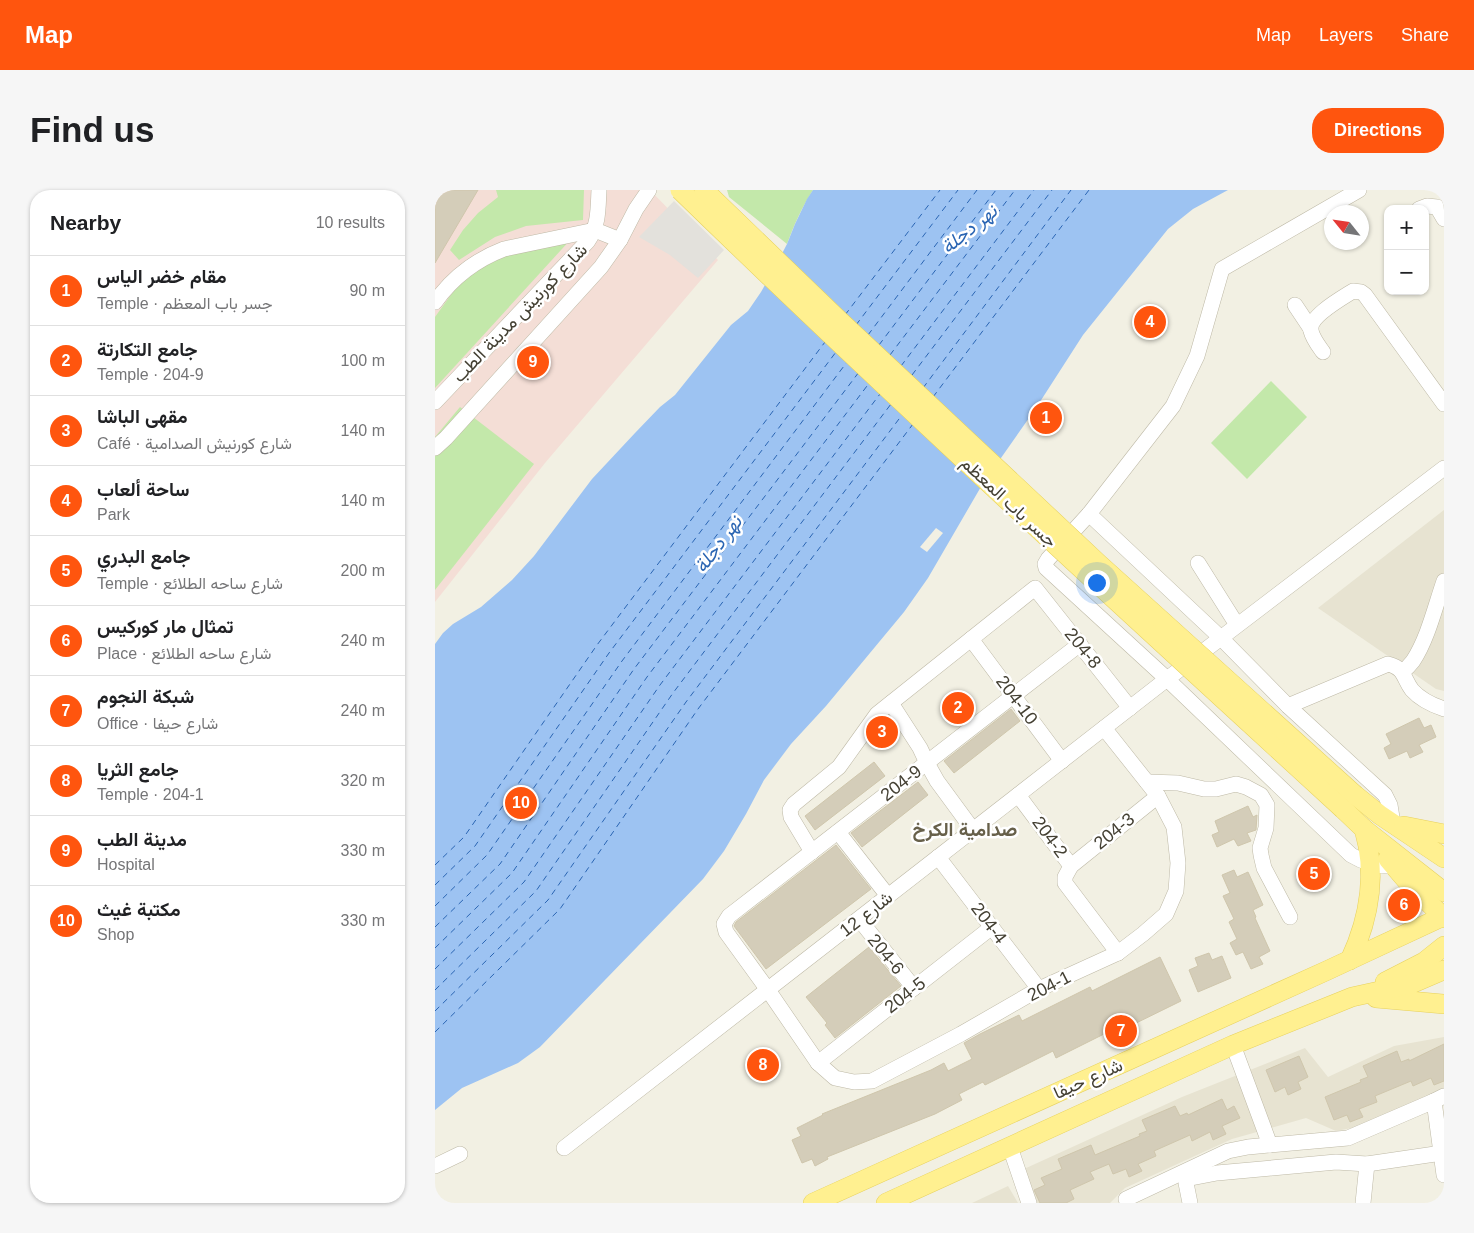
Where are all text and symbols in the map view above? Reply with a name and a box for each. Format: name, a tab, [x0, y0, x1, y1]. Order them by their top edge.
text: Map	[25, 21, 73, 48]
text: Map	[1256, 25, 1291, 45]
text: Layers	[1319, 25, 1373, 45]
text: Share	[1401, 25, 1449, 45]
button: Directions	[1312, 108, 1444, 153]
text: Find us	[30, 110, 154, 149]
water label: نهر دجلة	[937, 199, 1003, 258]
north arrow	[1324, 205, 1369, 250]
map controls	[1384, 205, 1429, 295]
button: +	[1384, 205, 1429, 250]
text: Nearby	[50, 211, 121, 234]
text: 10 results	[316, 214, 385, 231]
street label: شارع كورنيش مدينة الطب	[449, 240, 593, 388]
button: −	[1384, 250, 1429, 295]
text: مقام خضر الياس	[97, 266, 227, 287]
text: 1	[62, 282, 70, 299]
text: 90 m	[349, 282, 385, 299]
text: Temple · جسر باب المعظم	[97, 295, 273, 312]
pin: 4	[1134, 303, 1166, 341]
text: جامع التكارتة	[97, 339, 197, 360]
pin: 9	[517, 343, 549, 381]
text: 2	[62, 352, 70, 369]
text: 100 m	[341, 352, 385, 369]
text: Temple · 204-9	[97, 366, 204, 383]
pin: 1	[1030, 399, 1062, 437]
text: مقهى الباشا	[97, 406, 188, 427]
text: 3	[62, 422, 70, 439]
text: 140 m	[341, 422, 385, 439]
text: Café · شارع كورنيش الصدامية	[97, 435, 292, 452]
street label: جسر باب المعظم	[956, 453, 1061, 553]
text: ساحة ألعاب	[97, 479, 189, 500]
text: 4	[62, 492, 70, 509]
text: 140 m	[341, 492, 385, 509]
text: Park	[97, 506, 130, 523]
water label: نهر دجلة	[690, 510, 748, 577]
text: جامع البدري	[97, 546, 190, 567]
text: 5	[62, 562, 70, 579]
text: 200 m	[341, 562, 385, 579]
your location	[1084, 570, 1110, 596]
text: Temple · شارع ساحه الطلائع	[97, 575, 283, 592]
text: تمثال مار كوركيس	[97, 616, 234, 637]
street label: 204-8	[1061, 624, 1105, 672]
text: 6	[62, 632, 70, 649]
text: 240 m	[341, 632, 385, 649]
text: Place · شارع ساحه الطلائع	[97, 645, 271, 662]
street label: 204-10	[992, 672, 1042, 728]
text: شبكة النجوم	[97, 686, 194, 707]
pin: 2	[942, 689, 974, 727]
text: 7	[62, 702, 70, 719]
text: 240 m	[341, 702, 385, 719]
pin: 3	[866, 713, 898, 751]
text: Office · شارع حيفا	[97, 715, 218, 732]
text: جامع الثريا	[97, 759, 179, 780]
street label: 204-9	[877, 761, 925, 805]
text: 8	[62, 772, 70, 789]
text: 320 m	[341, 772, 385, 789]
pin: 10	[505, 784, 537, 822]
text: Temple · 204-1	[97, 786, 204, 803]
street label: 204-3	[1090, 809, 1138, 853]
street label: 204-2	[1028, 812, 1072, 862]
district label: صدامية الكرخ	[913, 819, 1017, 842]
text: مدينة الطب	[97, 829, 187, 850]
text: 9	[62, 842, 70, 859]
text: 330 m	[341, 842, 385, 859]
pin: 5	[1298, 855, 1330, 893]
text: Hospital	[97, 856, 155, 873]
pin: 6	[1388, 886, 1420, 924]
street label: شارع 12	[836, 887, 898, 942]
text: مكتبة غيث	[97, 899, 181, 920]
street label: 204-4	[967, 899, 1011, 947]
text: 10	[57, 912, 75, 929]
text: 330 m	[341, 912, 385, 929]
text: Shop	[97, 926, 134, 943]
street label: 204-6	[864, 930, 908, 978]
street label: 204-1	[1024, 967, 1074, 1005]
street label: 204-5	[881, 973, 929, 1017]
pin: 7	[1105, 1012, 1137, 1050]
pin: 8	[747, 1046, 779, 1084]
street label: شارع حيفا	[1050, 1055, 1126, 1105]

